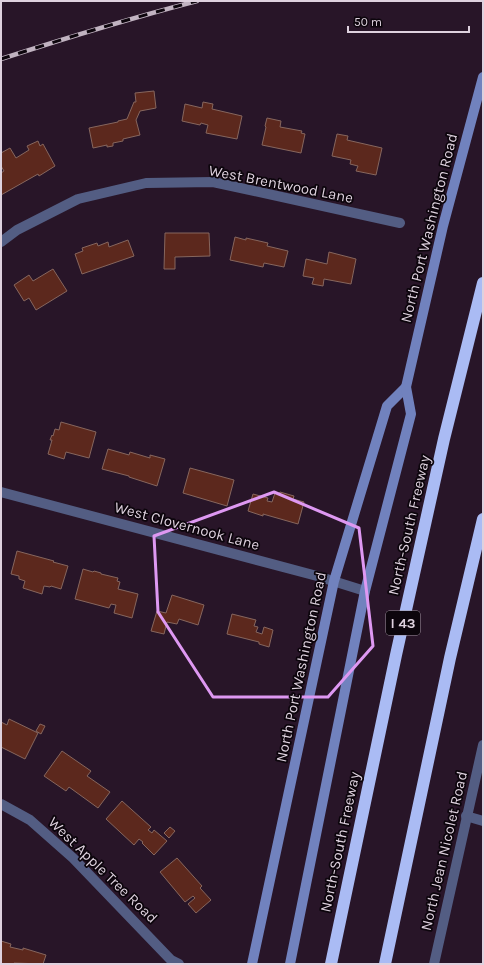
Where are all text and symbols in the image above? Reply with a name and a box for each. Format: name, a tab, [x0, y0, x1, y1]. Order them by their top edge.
scale bar	[348, 8, 469, 34]
text: 50 m	[354, 15, 382, 29]
street label: North Port Washington Road	[397, 132, 461, 324]
street label: West Brentwood Lane	[207, 161, 355, 207]
street label: North-South Freeway	[384, 453, 434, 597]
street label: West Clovernook Lane	[112, 498, 262, 554]
street label: North Port Washington Road	[272, 570, 330, 764]
road number: I 43	[386, 611, 420, 635]
street label: North-South Freeway	[316, 770, 364, 914]
street label: North Jean Nicolet Road	[417, 770, 471, 932]
street label: West Apple Tree Road	[45, 813, 161, 927]

